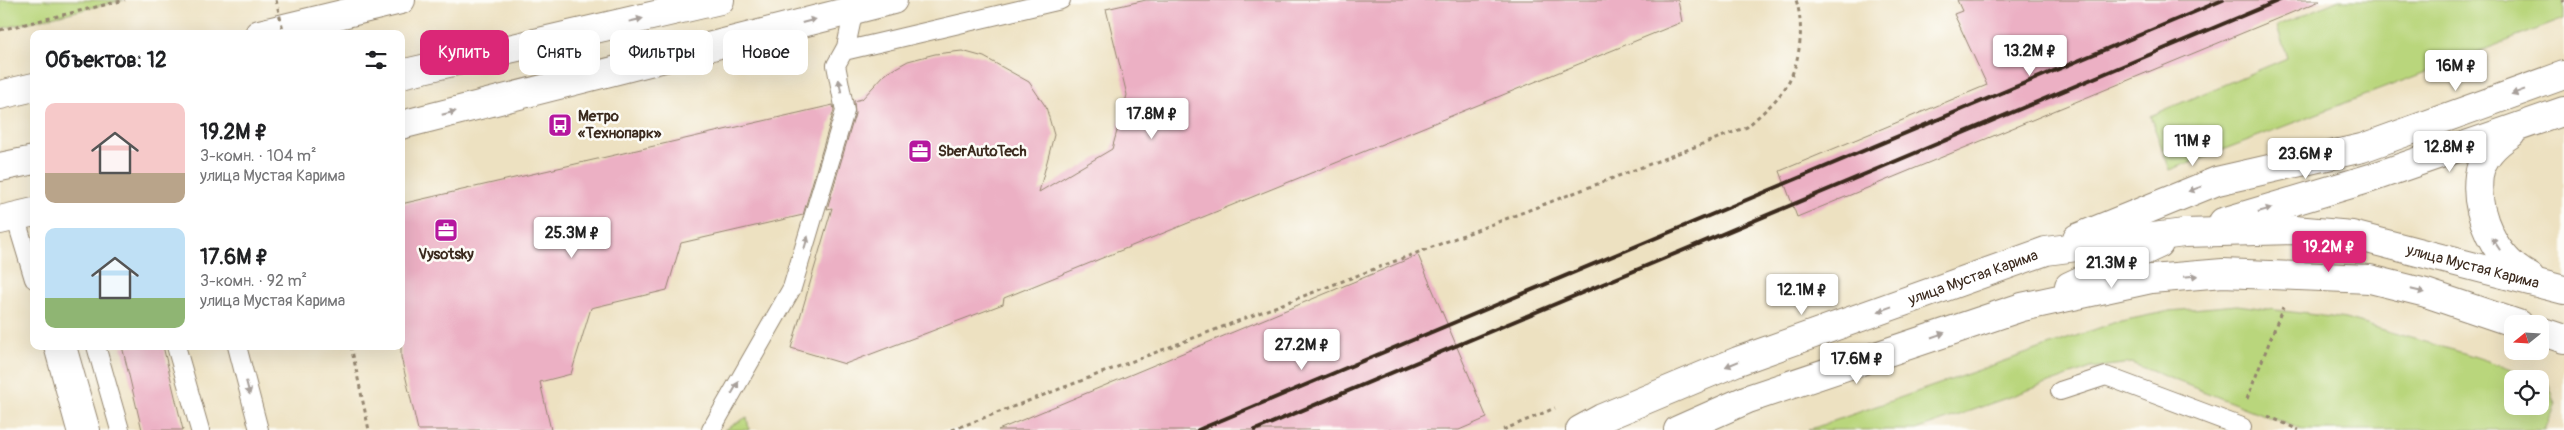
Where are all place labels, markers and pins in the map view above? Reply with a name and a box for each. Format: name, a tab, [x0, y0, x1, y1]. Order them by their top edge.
pin: 13.2M ₽	[1984, 34, 2076, 77]
pin: 16M ₽	[2421, 49, 2491, 92]
pin: 17.8M ₽	[1106, 98, 1198, 140]
place label: Метро «Технопарк»	[578, 107, 662, 143]
bus stop icon: Метро «Технопарк»	[547, 112, 573, 138]
pin: 11M ₽	[2158, 124, 2228, 167]
pin: 12.8M ₽	[2404, 130, 2496, 173]
office icon: SberAutoTech	[907, 138, 933, 164]
pin: 23.6M ₽	[2260, 138, 2352, 180]
place label: SberAutoTech	[938, 142, 1026, 161]
pin: 25.3M ₽	[526, 216, 618, 259]
office icon: Vysotsky	[433, 217, 459, 243]
pin: 19.2M ₽	[2283, 230, 2375, 273]
place label: Vysotsky	[418, 245, 474, 264]
pin: 21.3M ₽	[2066, 246, 2158, 289]
pin: 12.1M ₽	[1756, 274, 1848, 316]
pin: 27.2M ₽	[1256, 328, 1348, 371]
pin: 17.6M ₽	[1811, 342, 1903, 385]

